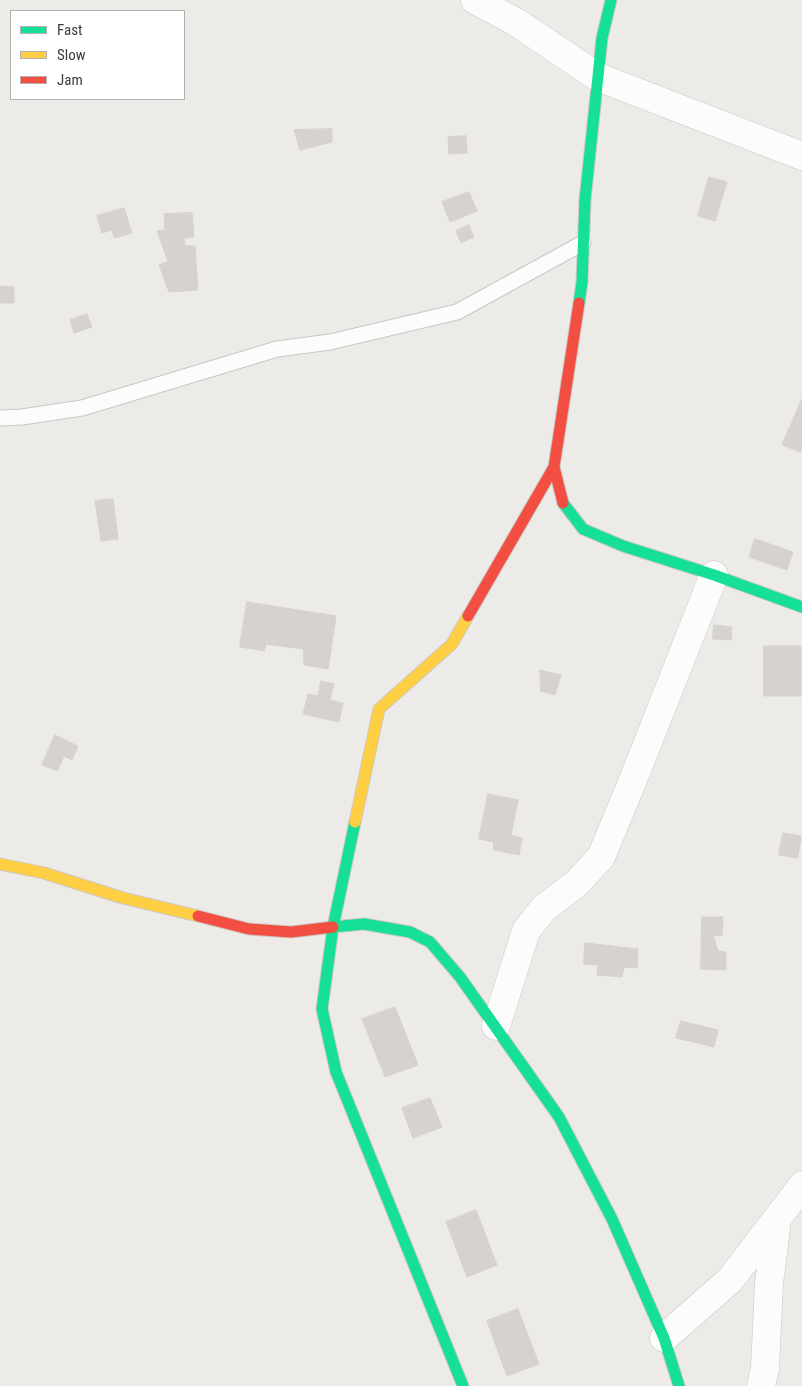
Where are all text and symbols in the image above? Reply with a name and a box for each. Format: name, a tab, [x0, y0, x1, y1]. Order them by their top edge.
legend	[10, 10, 185, 100]
text: Fast	[57, 21, 82, 39]
text: Slow	[57, 46, 86, 64]
text: Jam	[57, 71, 83, 89]

